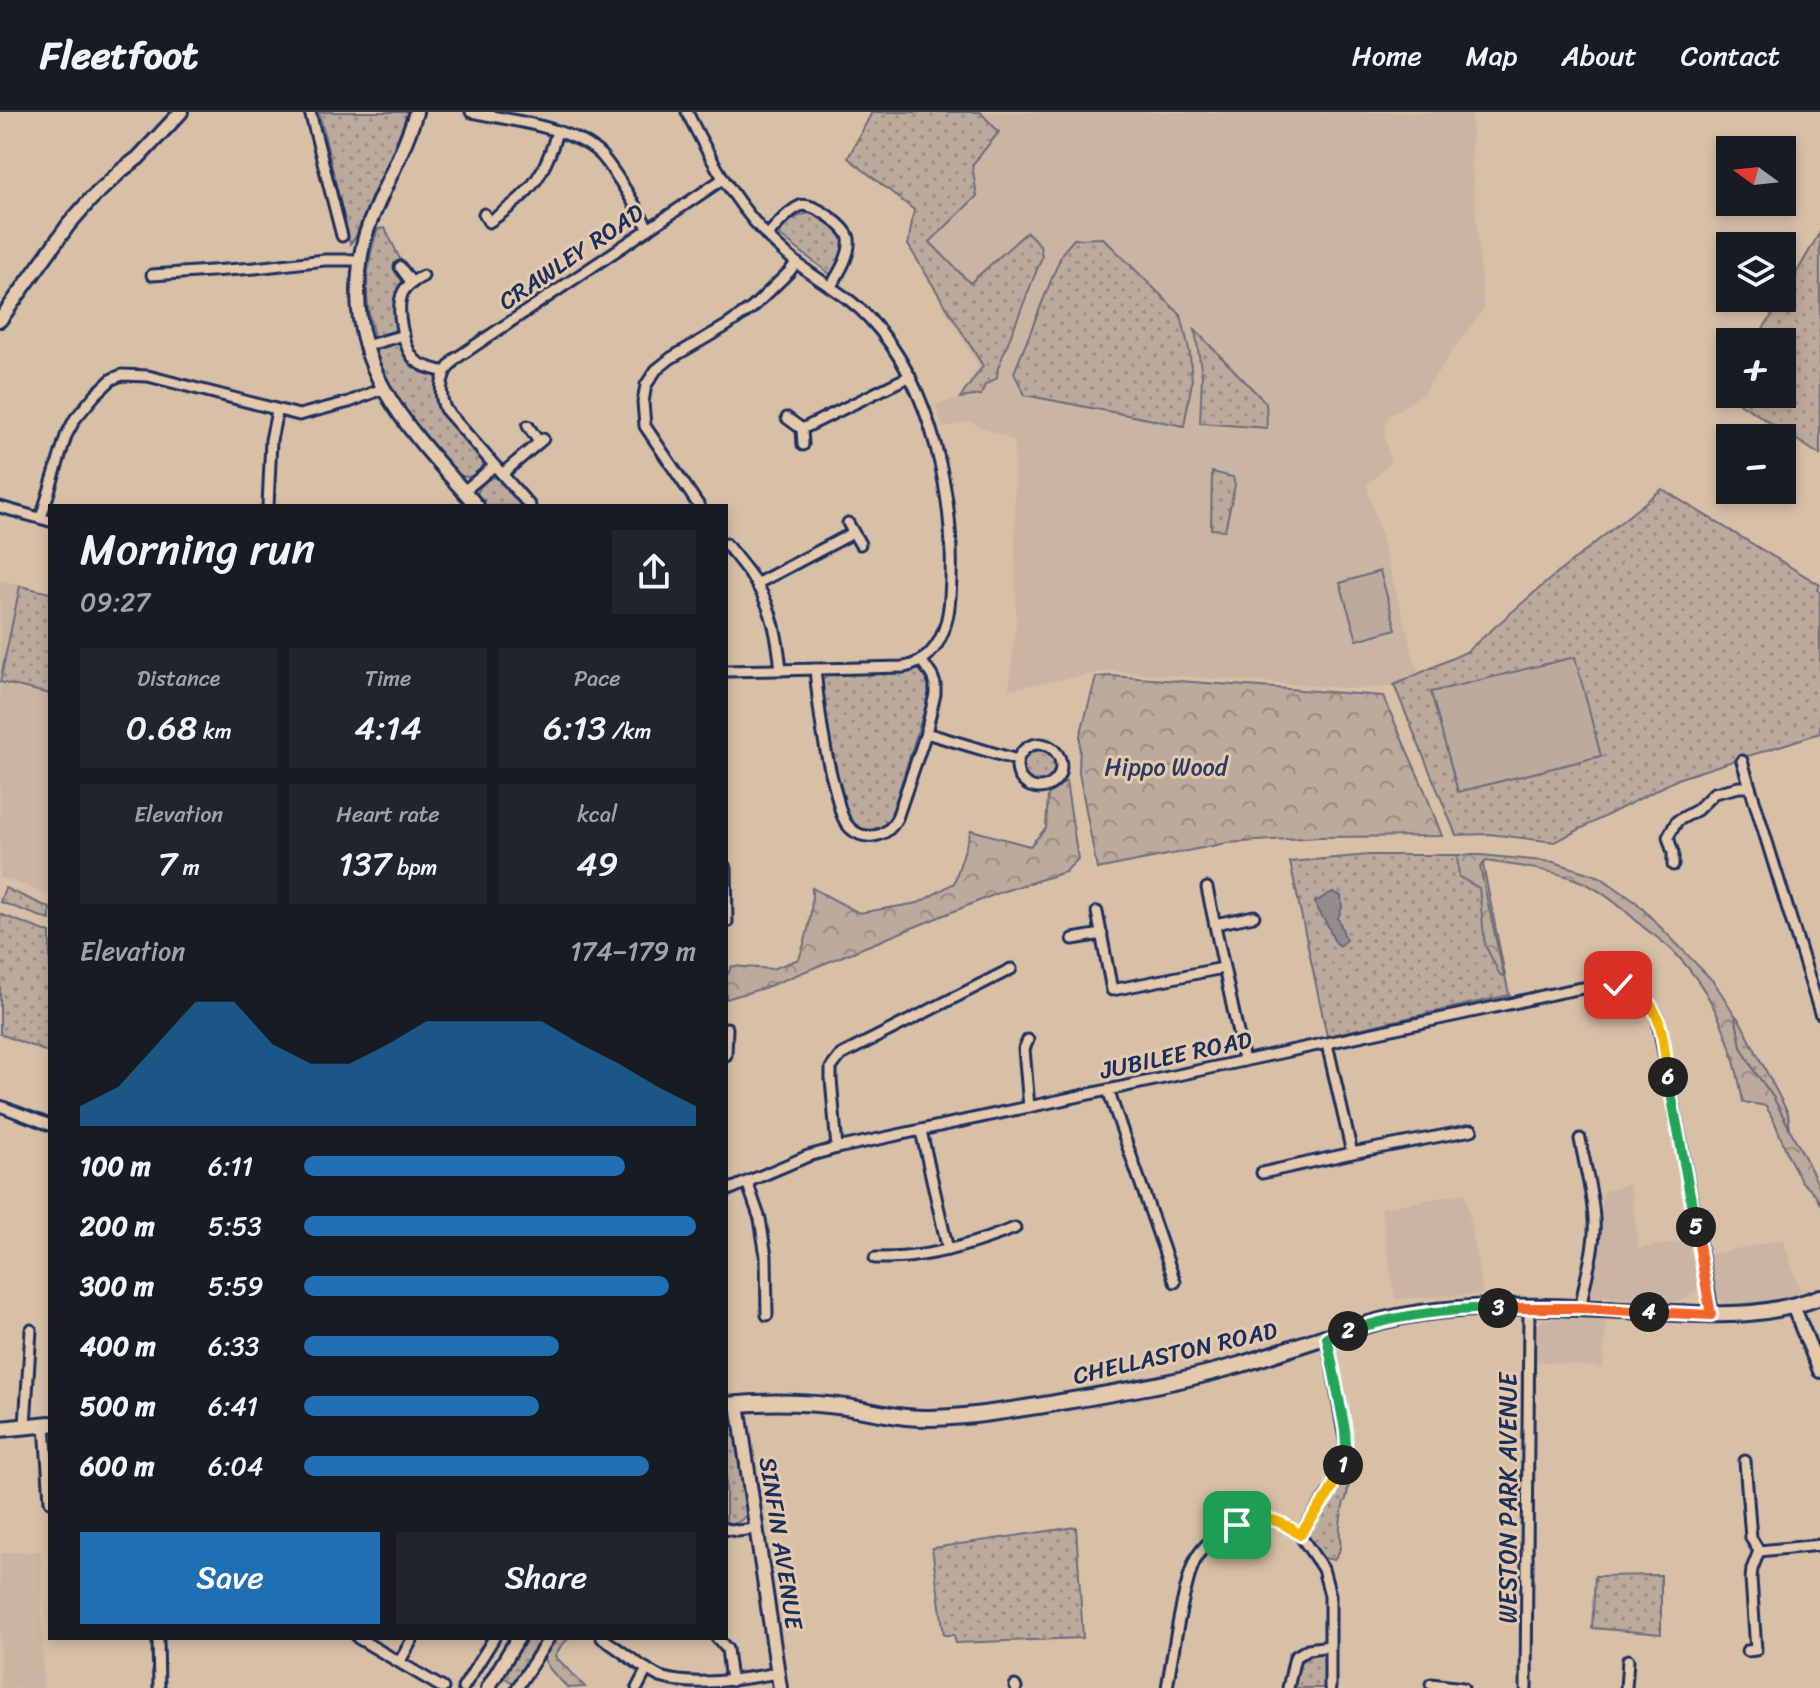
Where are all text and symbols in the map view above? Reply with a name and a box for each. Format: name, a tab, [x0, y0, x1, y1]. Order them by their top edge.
text: Fleetfoot	[40, 22, 198, 89]
text: Home	[1352, 31, 1422, 80]
text: Map	[1466, 31, 1517, 80]
text: About	[1561, 31, 1637, 80]
text: Contact	[1681, 31, 1780, 80]
north arrow	[1716, 136, 1796, 216]
map controls	[1716, 136, 1796, 504]
street label: CRAWLEY ROAD	[489, 192, 653, 321]
button: layers	[1716, 232, 1796, 312]
button: +	[1716, 328, 1796, 408]
button: −	[1716, 424, 1796, 504]
text: Morning run	[80, 510, 315, 588]
button: share	[612, 530, 696, 614]
text: 09:27	[80, 579, 150, 625]
text: Distance	[137, 659, 220, 698]
text: Time	[365, 659, 411, 698]
text: Pace	[574, 659, 621, 698]
text: 0.68	[126, 698, 197, 758]
text: 4:14	[354, 698, 422, 758]
text: 6:13	[543, 698, 606, 758]
text: km	[197, 712, 232, 751]
text: /km	[606, 712, 651, 751]
park label: Hippo Wood	[1105, 746, 1229, 788]
text: Elevation	[134, 795, 223, 834]
text: Heart rate	[336, 795, 440, 834]
text: kcal	[577, 795, 617, 834]
text: 7	[158, 834, 177, 894]
text: 137	[339, 834, 391, 894]
text: 49	[576, 834, 618, 894]
text: m	[177, 848, 200, 887]
text: bpm	[391, 848, 437, 887]
text: Elevation	[80, 928, 185, 974]
text: 174–179 m	[570, 928, 696, 974]
pin	[1584, 951, 1652, 1019]
icon: check	[1596, 963, 1640, 1007]
street label: JUBILEE ROAD	[1095, 1018, 1256, 1092]
pin: 6	[1648, 1057, 1688, 1097]
text: 6	[1662, 1057, 1674, 1096]
text: 100 m	[80, 1143, 151, 1189]
text: 6:11	[208, 1143, 253, 1189]
text: 200 m	[80, 1203, 155, 1249]
text: 5:53	[208, 1203, 262, 1249]
pin: 5	[1676, 1207, 1716, 1247]
text: 5	[1689, 1207, 1703, 1246]
text: 300 m	[80, 1263, 154, 1309]
text: 5:59	[208, 1263, 264, 1309]
pin: 3	[1478, 1288, 1518, 1328]
text: 3	[1492, 1288, 1504, 1327]
pin: 4	[1629, 1292, 1669, 1332]
text: 4	[1642, 1292, 1656, 1331]
street label: CHELLASTON ROAD	[1069, 1309, 1281, 1397]
pin: 2	[1328, 1311, 1368, 1351]
text: 2	[1342, 1311, 1354, 1350]
text: 400 m	[80, 1323, 156, 1369]
text: 6:33	[208, 1323, 259, 1369]
street label: WESTON PARK AVENUE	[1487, 1371, 1529, 1623]
text: 500 m	[80, 1383, 155, 1429]
text: 6:41	[208, 1383, 258, 1429]
text: 600 m	[80, 1443, 154, 1489]
text: 6:04	[208, 1443, 263, 1489]
pin: 1	[1323, 1445, 1363, 1485]
text: 1	[1338, 1445, 1348, 1484]
street label: SINFIN AVENUE	[747, 1454, 816, 1634]
pin	[1203, 1491, 1271, 1559]
icon: arrive	[1215, 1503, 1259, 1547]
button: Save	[80, 1532, 380, 1624]
button: Share	[396, 1532, 696, 1624]

